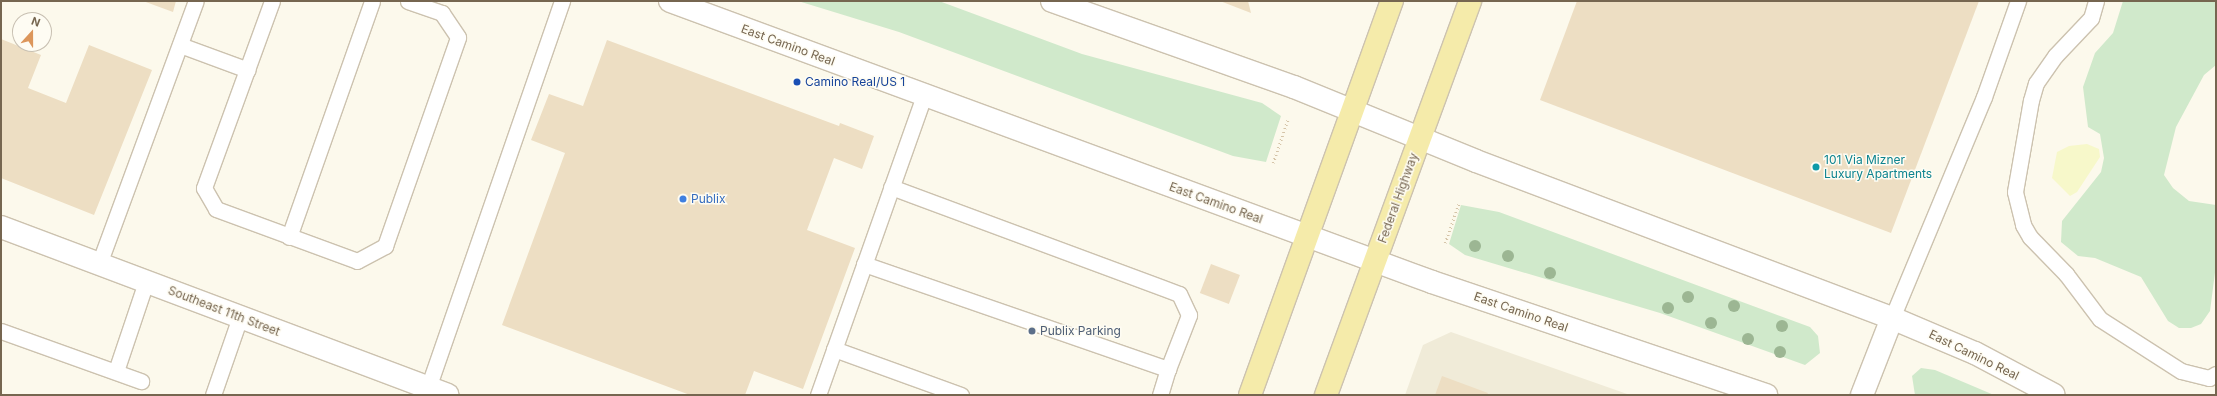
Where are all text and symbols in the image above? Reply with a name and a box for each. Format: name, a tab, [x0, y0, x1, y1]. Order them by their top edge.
north arrow	[12, 12, 52, 52]
text: N	[30, 14, 42, 30]
street label: East Camino Real	[739, 21, 837, 69]
place label: Camino Real/US 1	[805, 75, 905, 89]
marker: Camino Real/US 1	[792, 77, 802, 87]
street label: Federal Highway	[1375, 151, 1421, 245]
place label: 101 Via Mizner Luxury Apartments	[1824, 153, 1932, 181]
marker: 101 Via Mizner Luxury Apartments	[1811, 162, 1821, 172]
street label: East Camino Real	[1167, 179, 1265, 227]
place label: Publix	[691, 192, 725, 206]
marker: Publix	[678, 194, 688, 204]
street label: Southeast 11th Street	[166, 283, 282, 339]
street label: East Camino Real	[1472, 289, 1570, 335]
place label: Publix Parking	[1040, 324, 1121, 338]
marker: Publix Parking	[1027, 326, 1037, 336]
street label: East Camino Real	[1927, 327, 2021, 383]

